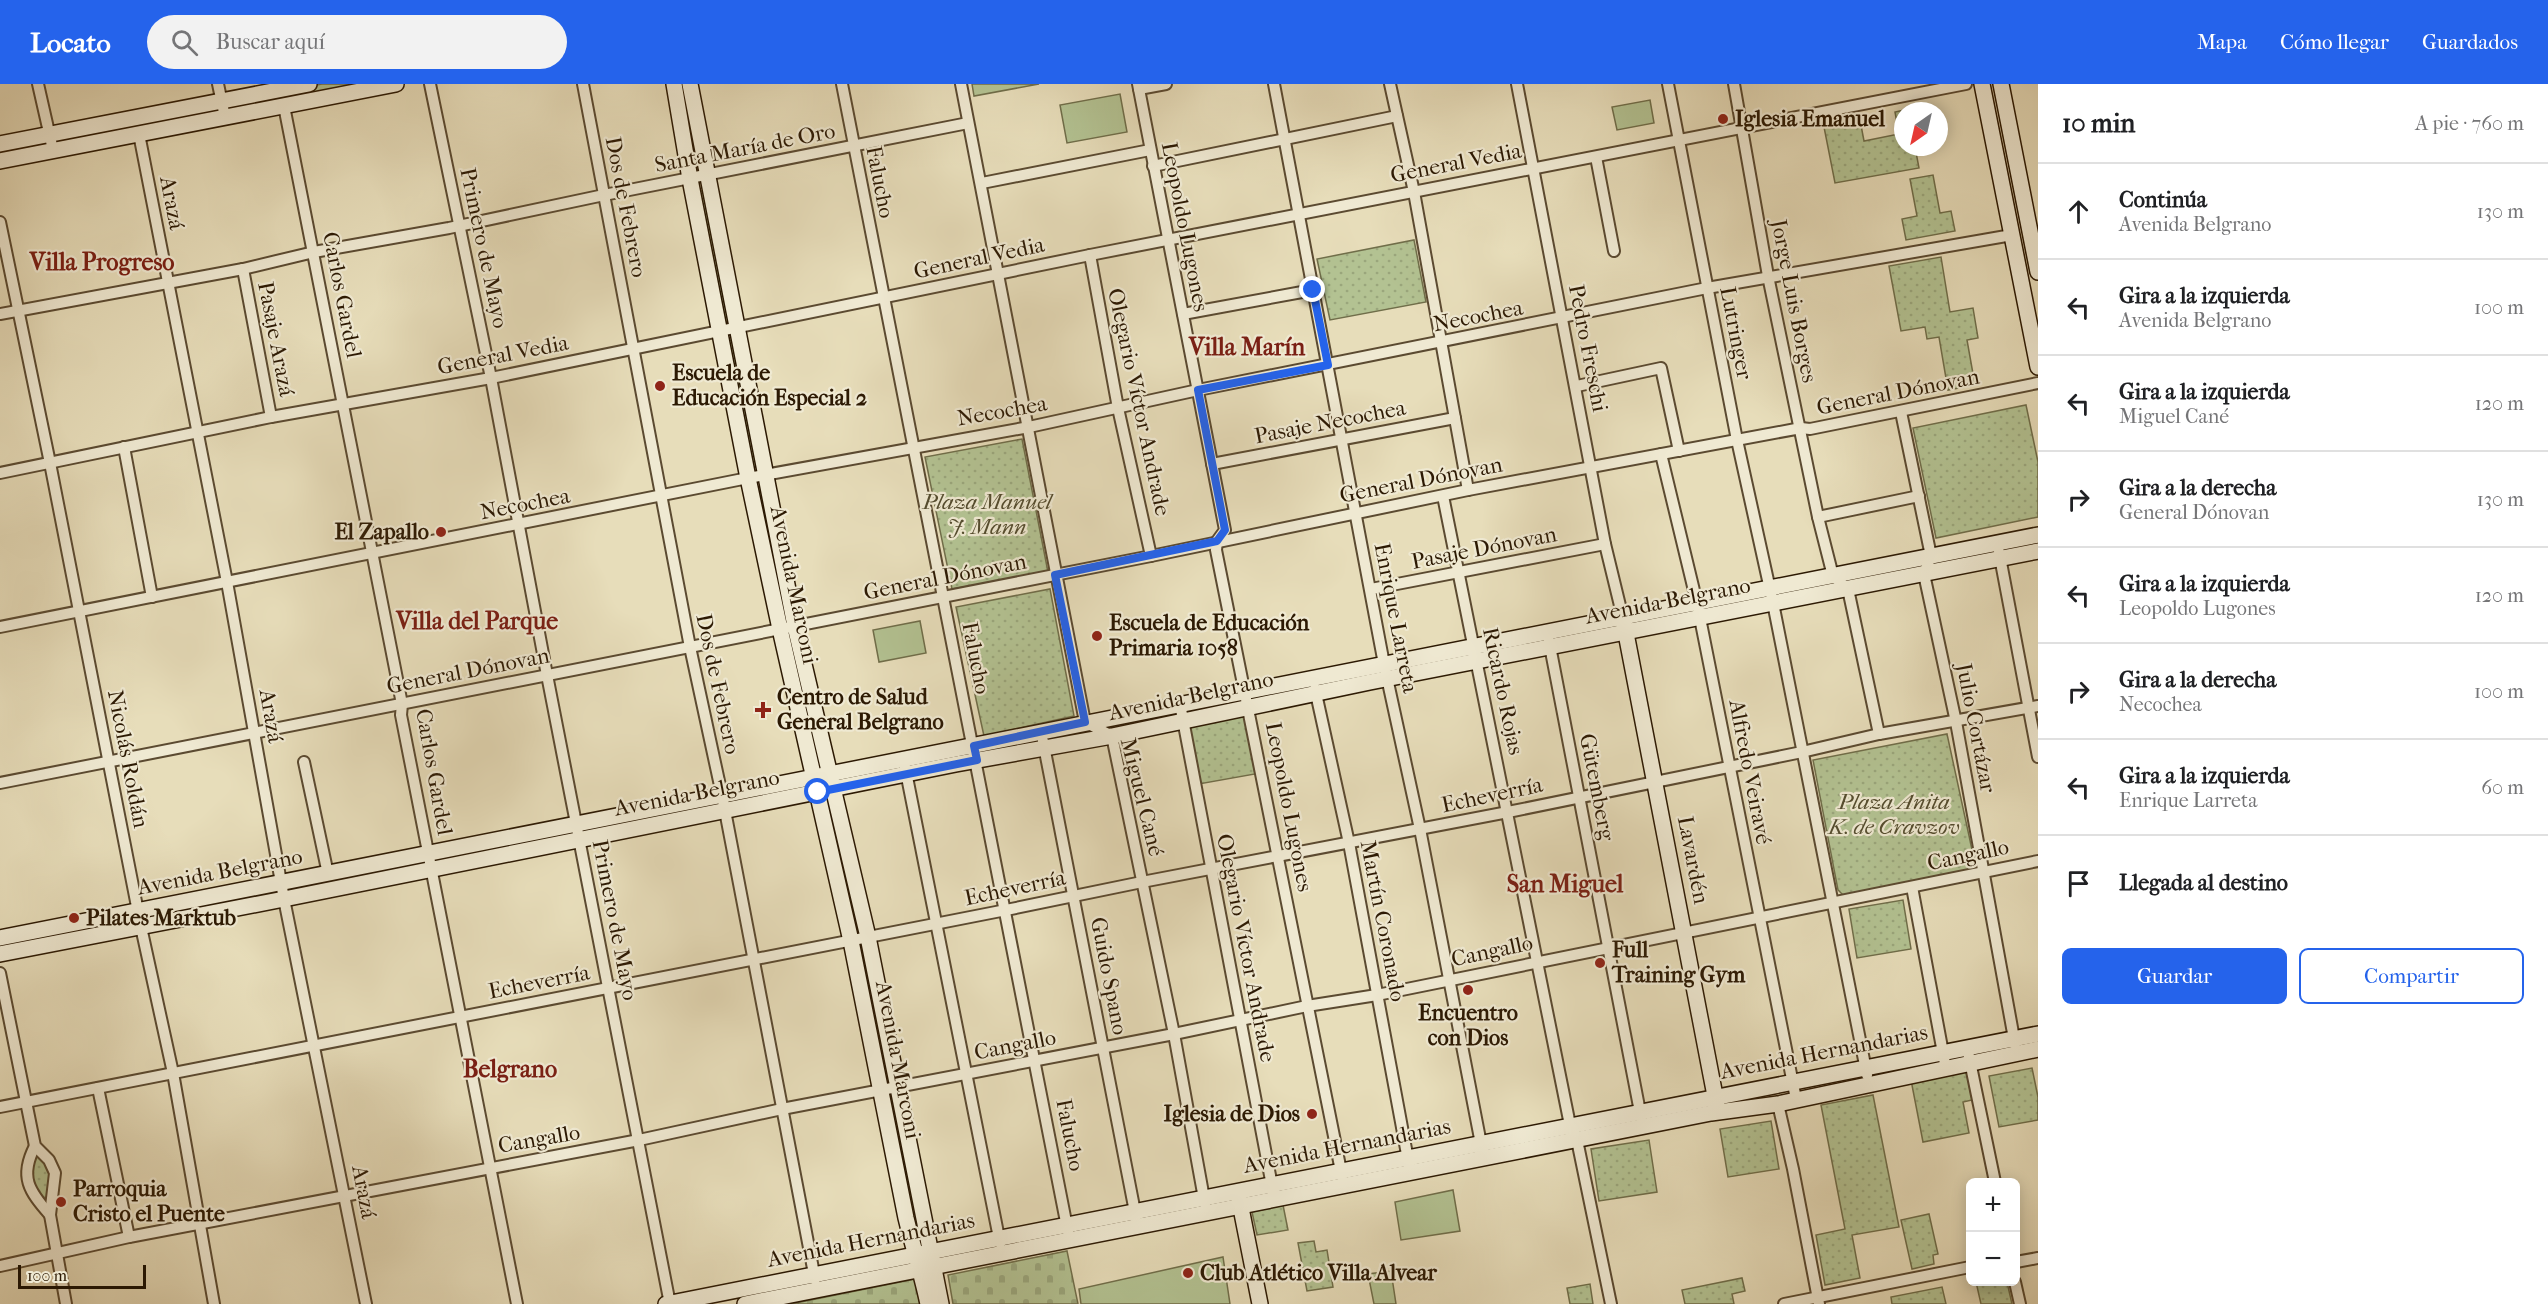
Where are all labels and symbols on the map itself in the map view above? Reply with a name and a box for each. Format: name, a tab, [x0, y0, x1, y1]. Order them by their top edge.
north arrow	[1894, 102, 1948, 156]
place label: Iglesia Emanuel	[1735, 106, 1886, 132]
marker: Iglesia Emanuel	[1716, 112, 1730, 126]
street label: Santa María de Oro	[653, 118, 837, 178]
street label: Dos de Febrero	[600, 134, 652, 280]
street label: General Vedia	[1388, 137, 1525, 188]
street label: Leopoldo Lugones	[1156, 140, 1214, 314]
street label: Falucho	[860, 144, 900, 220]
street label: Primero de Mayo	[454, 165, 514, 331]
street label: Arazá	[154, 173, 190, 233]
street label: Jorge Luis Borges	[1765, 215, 1823, 385]
street label: Carlos Gardel	[317, 230, 367, 360]
street label: General Vedia	[911, 231, 1048, 285]
district label: Villa Progreso	[29, 248, 174, 276]
route end	[1299, 276, 1325, 302]
street label: Pasaje Arazá	[252, 279, 300, 399]
street label: Pedro Freschi	[1563, 282, 1613, 414]
street label: Lutringer	[1714, 284, 1758, 382]
street label: Olegario Víctor Andrade	[1102, 286, 1176, 518]
street label: Necochea	[1431, 294, 1526, 337]
street label: General Vedia	[435, 329, 572, 380]
district label: Villa Marín	[1188, 333, 1306, 361]
place label: Escuela de Educación Especial 2	[672, 360, 867, 411]
street label: General Dónovan	[1814, 363, 1982, 421]
marker: Escuela de Educación Especial 2	[653, 379, 667, 393]
street label: Necochea	[955, 390, 1050, 432]
street label: Pasaje Necochea	[1252, 394, 1409, 449]
street label: General Dónovan	[1337, 451, 1505, 509]
street label: Necochea	[478, 482, 573, 525]
park label: Plaza Manuel J. Mann	[922, 489, 1054, 540]
street label: Avenida Marconi	[764, 503, 824, 667]
place label: El Zapallo	[334, 519, 429, 545]
street label: Pasaje Dónovan	[1409, 521, 1559, 575]
marker: El Zapallo	[434, 525, 448, 539]
street label: Enrique Larreta	[1369, 541, 1423, 696]
street label: General Dónovan	[861, 548, 1029, 606]
street label: Avenida Belgrano	[1582, 572, 1753, 630]
district label: Villa del Parque	[395, 607, 558, 635]
place label: Escuela de Educación Primaria 1058	[1109, 610, 1310, 661]
street label: Dos de Febrero	[690, 611, 746, 757]
street label: Falucho	[956, 620, 996, 696]
street label: Ricardo Rojas	[1477, 625, 1529, 757]
marker: Escuela de Educación Primaria 1058	[1090, 629, 1104, 643]
street label: General Dónovan	[384, 642, 552, 700]
street label: Julio Cortázar	[1950, 659, 2001, 796]
street label: Avenida Belgrano	[1105, 666, 1276, 726]
place label: Centro de Salud General Belgrano	[777, 684, 944, 735]
street label: Arazá	[253, 686, 289, 746]
street label: Nicolás Roldán	[102, 688, 154, 830]
street label: Alfredo Veiravé	[1723, 697, 1777, 847]
marker: Centro de Salud General Belgrano	[754, 701, 772, 719]
street label: Carlos Gardel	[410, 707, 458, 837]
street label: Leopoldo Lugones	[1260, 720, 1318, 894]
street label: Gütemberg	[1574, 731, 1620, 843]
street label: Miguel Cané	[1115, 735, 1169, 859]
street label: Avenida Belgrano	[611, 764, 782, 822]
street label: Echeverría	[1439, 771, 1546, 818]
route start	[804, 778, 830, 804]
park label: Plaza Anita K. de Cravzov	[1826, 789, 1960, 840]
street label: Lavardén	[1672, 814, 1714, 906]
street label: Olegario Víctor Andrade	[1211, 832, 1281, 1064]
street label: Cangallo	[1925, 834, 2011, 876]
street label: Primero de Mayo	[587, 837, 643, 1003]
street label: Martín Coronado	[1355, 838, 1411, 1004]
street label: Avenida Belgrano	[134, 843, 305, 901]
street label: Echeverría	[962, 864, 1069, 911]
district label: San Miguel	[1507, 870, 1624, 898]
place label: Pilates Marktub	[86, 905, 237, 931]
marker: Pilates Marktub	[67, 911, 81, 925]
street label: Guido Spano	[1085, 915, 1133, 1037]
street label: Cangallo	[1449, 930, 1535, 972]
place label: Full Training Gym	[1611, 937, 1746, 988]
marker: Full Training Gym	[1593, 956, 1607, 970]
street label: Echeverría	[486, 959, 593, 1005]
street label: Avenida Marconi	[870, 978, 926, 1142]
marker: Encuentro con Dios	[1461, 983, 1475, 997]
place label: Encuentro con Dios	[1418, 1000, 1518, 1051]
street label: Avenida Hernandarias	[1717, 1019, 1930, 1085]
street label: Cangallo	[972, 1024, 1058, 1066]
district label: Belgrano	[463, 1055, 557, 1083]
street label: Falucho	[1050, 1097, 1090, 1173]
place label: Iglesia de Dios	[1164, 1101, 1300, 1127]
marker: Iglesia de Dios	[1305, 1107, 1319, 1121]
street label: Avenida Hernandarias	[1240, 1113, 1453, 1179]
street label: Cangallo	[496, 1119, 582, 1159]
street label: Arazá	[346, 1162, 382, 1222]
place label: Parroquia Cristo el Puente	[73, 1176, 225, 1227]
marker: Parroquia Cristo el Puente	[54, 1195, 68, 1209]
street label: Avenida Hernandarias	[764, 1207, 977, 1273]
place label: Club Atlético Villa Alvear	[1200, 1260, 1437, 1286]
scale bar	[18, 1262, 146, 1290]
marker: Club Atlético Villa Alvear	[1181, 1266, 1195, 1280]

